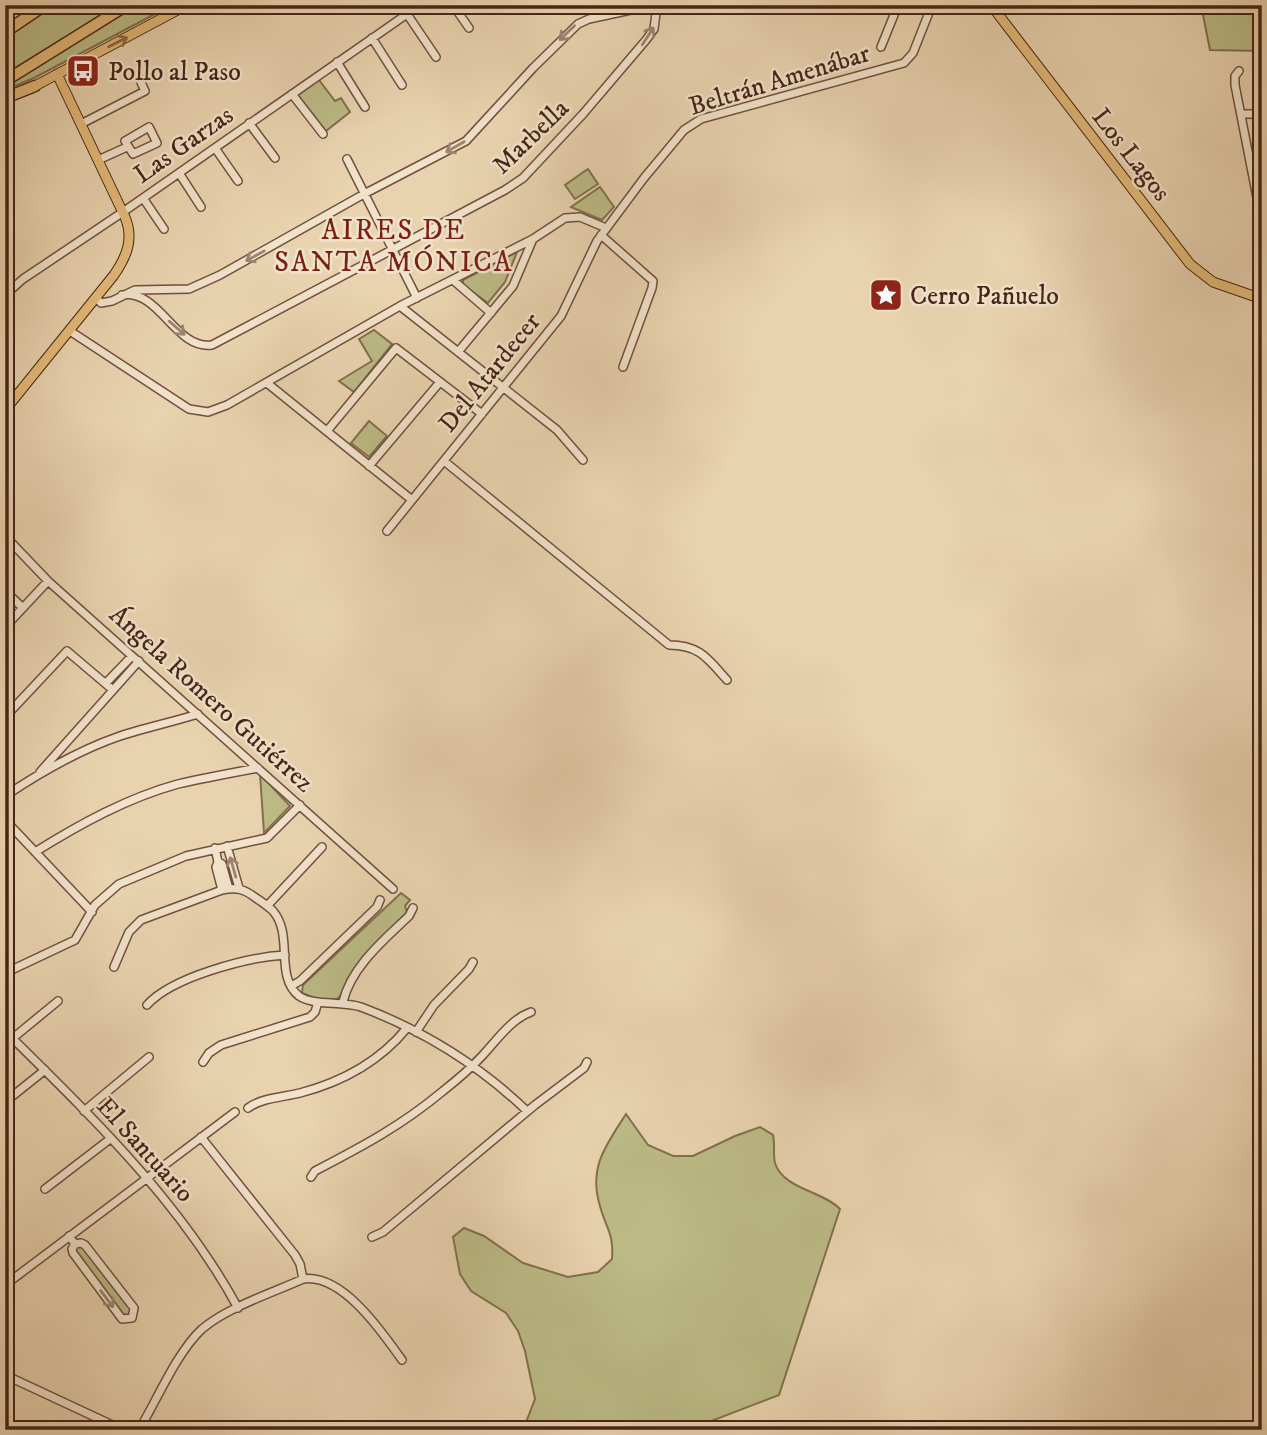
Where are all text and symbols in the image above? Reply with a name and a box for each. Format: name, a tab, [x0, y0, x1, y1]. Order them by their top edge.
one-way arrow	[559, 25, 576, 42]
one-way arrow	[640, 27, 655, 46]
one-way arrow	[107, 35, 128, 49]
street label: Beltrán Amenábar	[685, 37, 874, 124]
bus stop icon: Pollo al Paso	[64, 52, 102, 90]
place label: Pollo al Paso	[108, 56, 241, 89]
street label: Marbella	[486, 93, 576, 182]
street label: Las Garzas	[128, 99, 240, 191]
street label: Los Lagos	[1084, 102, 1178, 208]
one-way arrow	[445, 141, 466, 154]
district label: AIRES DE SANTA MÓNICA	[274, 213, 514, 280]
one-way arrow	[245, 250, 266, 263]
place icon: Cerro Pañuelo	[867, 276, 905, 314]
place label: Cerro Pañuelo	[910, 280, 1059, 313]
street label: Del Atardecer	[432, 306, 549, 439]
one-way arrow	[167, 320, 185, 336]
street label: Ángela Romero Gutiérrez	[102, 598, 321, 800]
one-way arrow	[226, 856, 239, 879]
street label: El Santuario	[89, 1090, 201, 1210]
one-way arrow	[100, 1289, 115, 1308]

